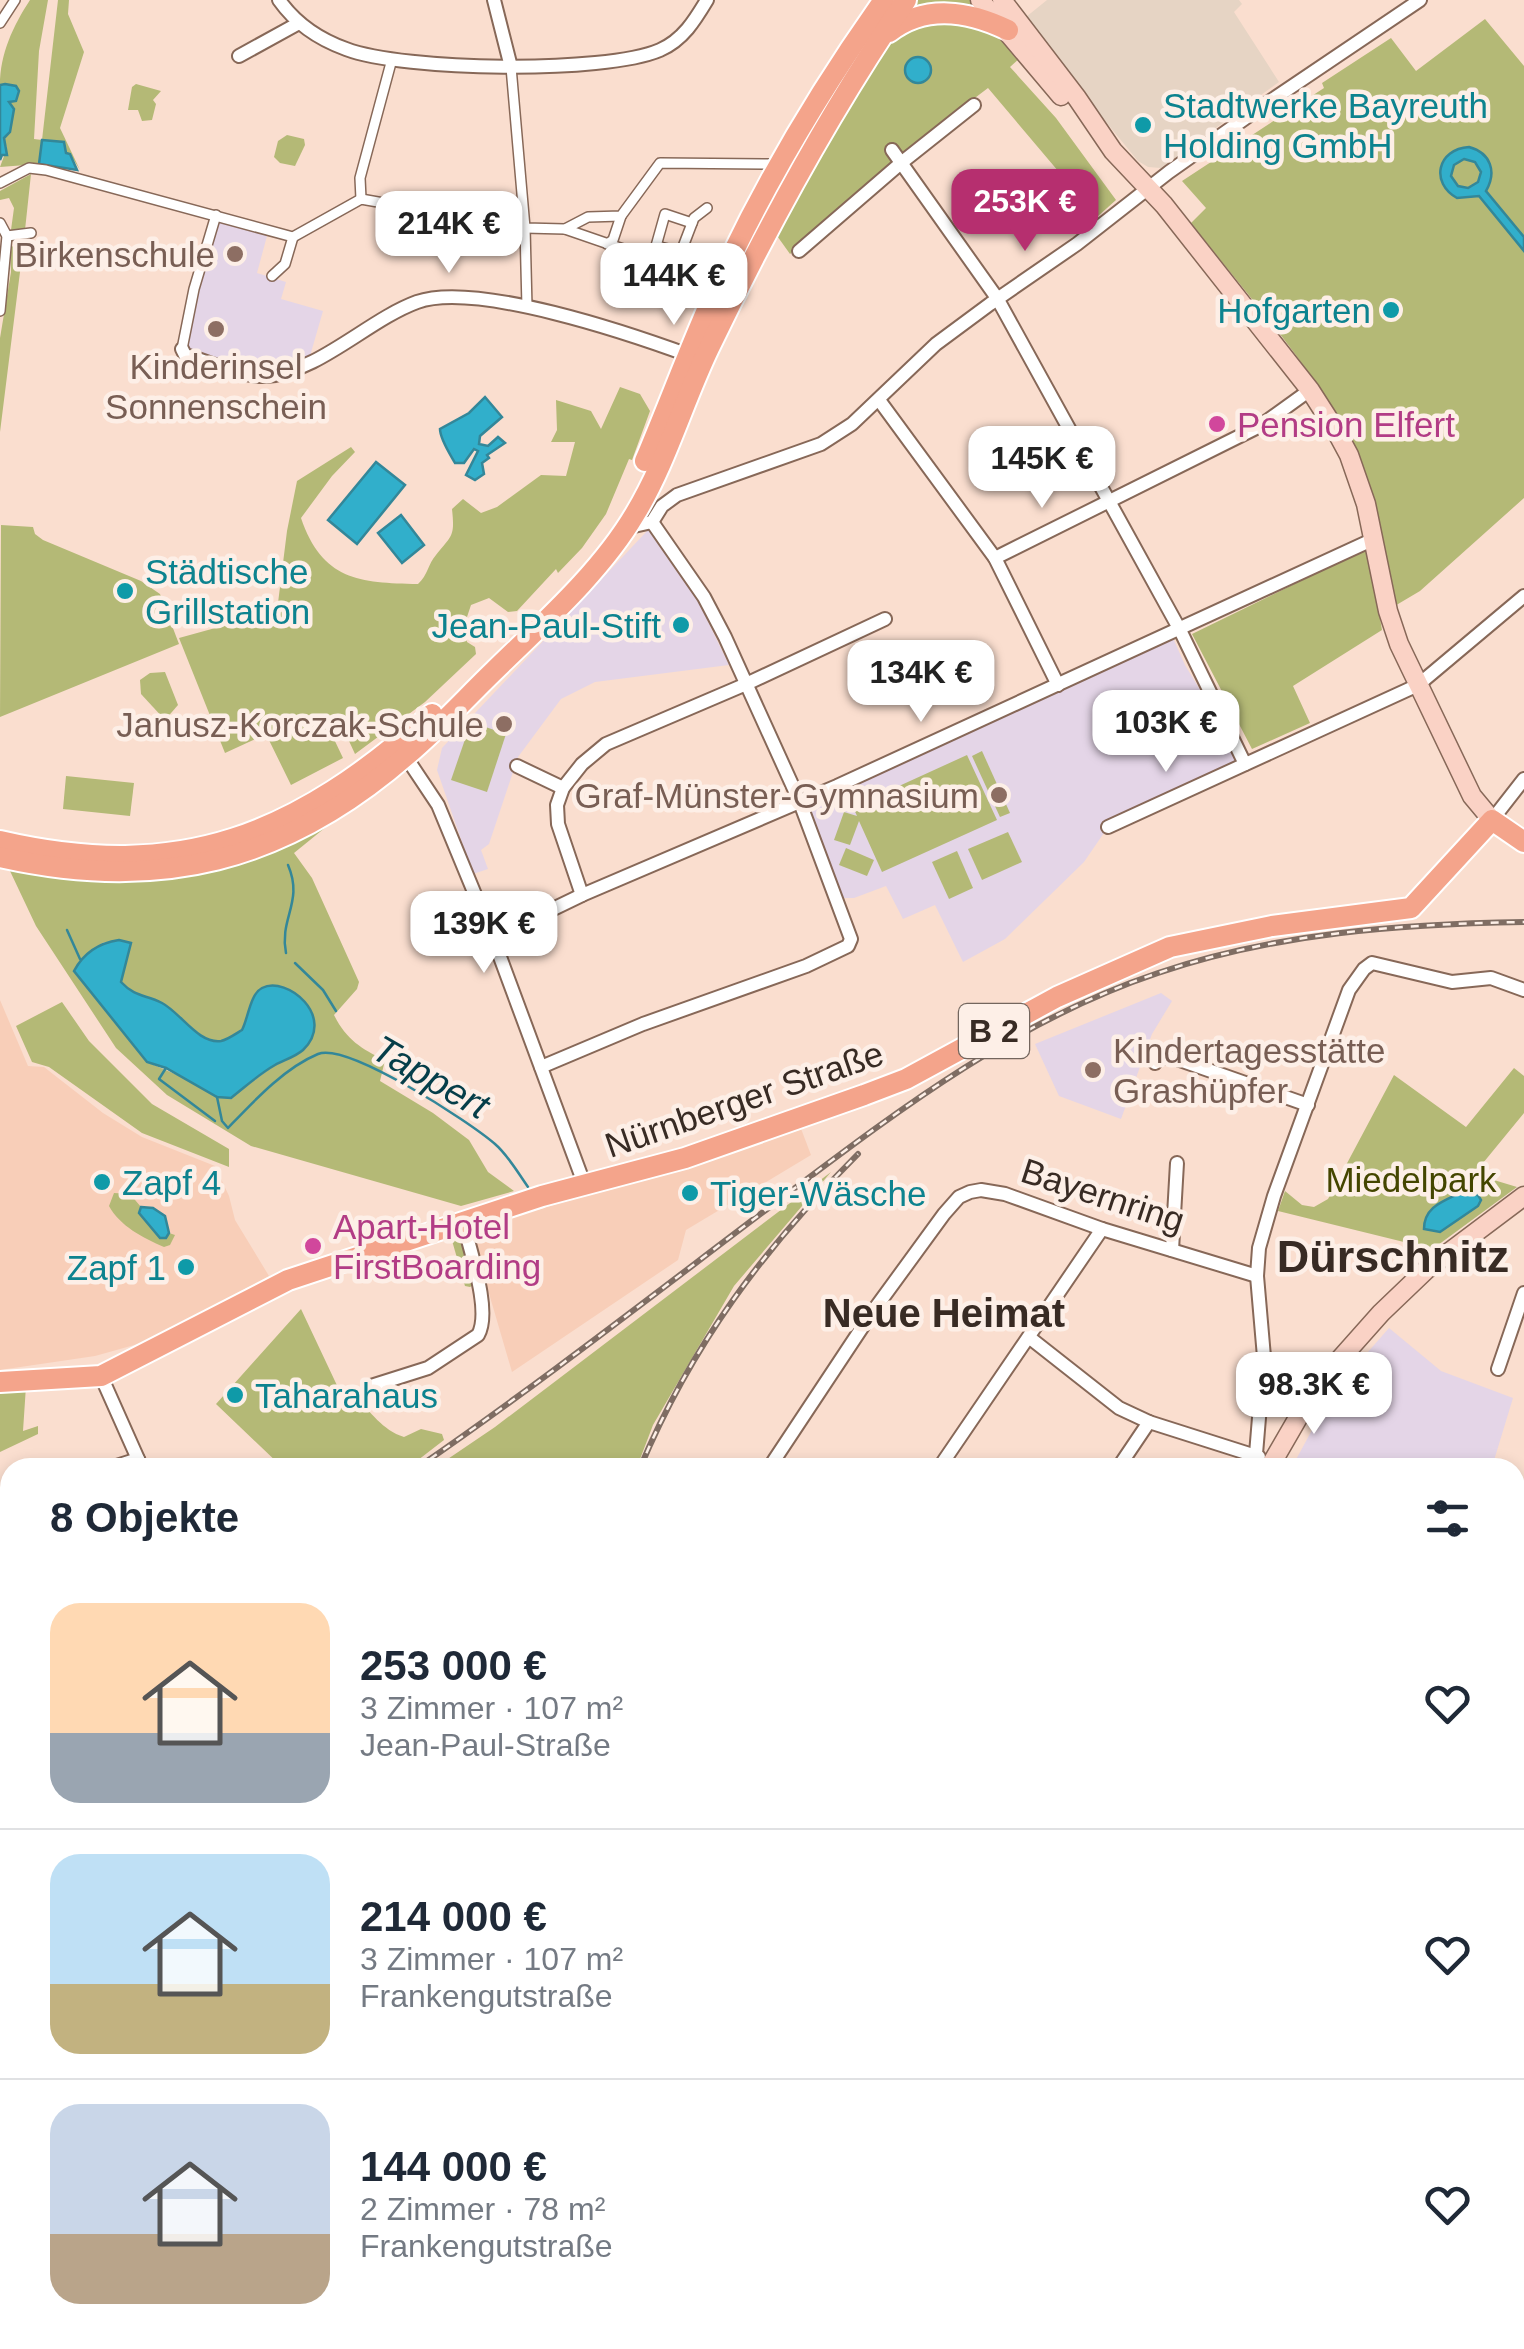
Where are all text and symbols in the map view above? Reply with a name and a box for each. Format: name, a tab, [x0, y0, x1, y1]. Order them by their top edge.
place label: Stadtwerke Bayreuth Holding GmbH	[1163, 86, 1488, 165]
marker: Stadtwerke Bayreuth Holding GmbH	[1132, 114, 1154, 136]
pin: 253K €	[944, 169, 1106, 254]
text: 253K €	[973, 183, 1077, 219]
pin: 214K €	[368, 191, 530, 276]
text: 214K €	[397, 205, 501, 241]
place label: Birkenschule	[15, 235, 215, 274]
marker: Birkenschule	[224, 243, 246, 265]
pin: 144K €	[593, 243, 755, 328]
text: 144K €	[622, 257, 726, 293]
place label: Hofgarten	[1217, 291, 1371, 330]
marker: Hofgarten	[1380, 299, 1402, 321]
marker: Kinderinsel Sonnenschein	[205, 318, 227, 340]
place label: Kinderinsel Sonnenschein	[105, 347, 327, 426]
place label: Pension Elfert	[1237, 405, 1455, 444]
marker: Pension Elfert	[1206, 413, 1228, 435]
pin: 145K €	[961, 426, 1123, 511]
text: 145K €	[990, 440, 1094, 476]
place label: Städtische Grillstation	[145, 552, 310, 631]
marker: Städtische Grillstation	[114, 580, 136, 602]
place label: Jean-Paul-Stift	[431, 606, 661, 645]
marker: Jean-Paul-Stift	[670, 614, 692, 636]
pin: 134K €	[840, 640, 1002, 725]
text: 134K €	[869, 654, 973, 690]
pin: 103K €	[1085, 690, 1247, 775]
text: 103K €	[1114, 704, 1218, 740]
place label: Janusz-Korczak-Schule	[116, 705, 484, 744]
marker: Janusz-Korczak-Schule	[493, 713, 515, 735]
place label: Graf-Münster-Gymnasium	[574, 776, 979, 815]
marker: Graf-Münster-Gymnasium	[988, 784, 1010, 806]
pin: 139K €	[403, 891, 565, 976]
text: 139K €	[432, 905, 536, 941]
road number: B 2	[959, 1004, 1029, 1058]
water label: Tappert	[365, 1027, 498, 1128]
place label: Kindertagesstätte Grashüpfer	[1113, 1031, 1385, 1110]
street label: Nürnberger Straße	[600, 1033, 888, 1165]
marker: Kindertagesstätte Grashüpfer	[1082, 1059, 1104, 1081]
street label: Bayernring	[1016, 1150, 1190, 1240]
park label: Miedelpark	[1325, 1160, 1497, 1199]
place label: Zapf 4	[122, 1163, 221, 1202]
marker: Zapf 4	[91, 1171, 113, 1193]
place label: Tiger-Wäsche	[710, 1174, 927, 1213]
marker: Tiger-Wäsche	[679, 1182, 701, 1204]
place label: Apart-Hotel FirstBoarding	[333, 1207, 541, 1286]
district label: Dürschnitz	[1277, 1231, 1509, 1282]
marker: Apart-Hotel FirstBoarding	[302, 1235, 324, 1257]
place label: Zapf 1	[67, 1248, 166, 1287]
marker: Zapf 1	[175, 1256, 197, 1278]
district label: Neue Heimat	[823, 1291, 1065, 1335]
pin: 98.3K €	[1222, 1352, 1406, 1437]
text: 98.3K €	[1258, 1366, 1370, 1402]
place label: Taharahaus	[255, 1376, 438, 1415]
marker: Taharahaus	[224, 1384, 246, 1406]
icon: filters	[1420, 1491, 1475, 1546]
text: 8 Objekte	[50, 1494, 239, 1541]
text: 253 000 €	[360, 1642, 547, 1689]
icon: home	[130, 1643, 250, 1763]
icon: heart	[1420, 1676, 1475, 1731]
text: 3 Zimmer · 107 m²	[360, 1690, 623, 1726]
text: Jean-Paul-Straße	[360, 1727, 611, 1763]
text: 214 000 €	[360, 1893, 547, 1940]
icon: home	[130, 1894, 250, 2014]
icon: heart	[1420, 1927, 1475, 1982]
text: 3 Zimmer · 107 m²	[360, 1941, 623, 1977]
text: Frankengutstraße	[360, 1978, 613, 2014]
text: 144 000 €	[360, 2143, 547, 2190]
icon: home	[130, 2144, 250, 2264]
icon: heart	[1420, 2177, 1475, 2232]
text: 2 Zimmer · 78 m²	[360, 2191, 605, 2227]
text: Frankengutstraße	[360, 2228, 613, 2264]

